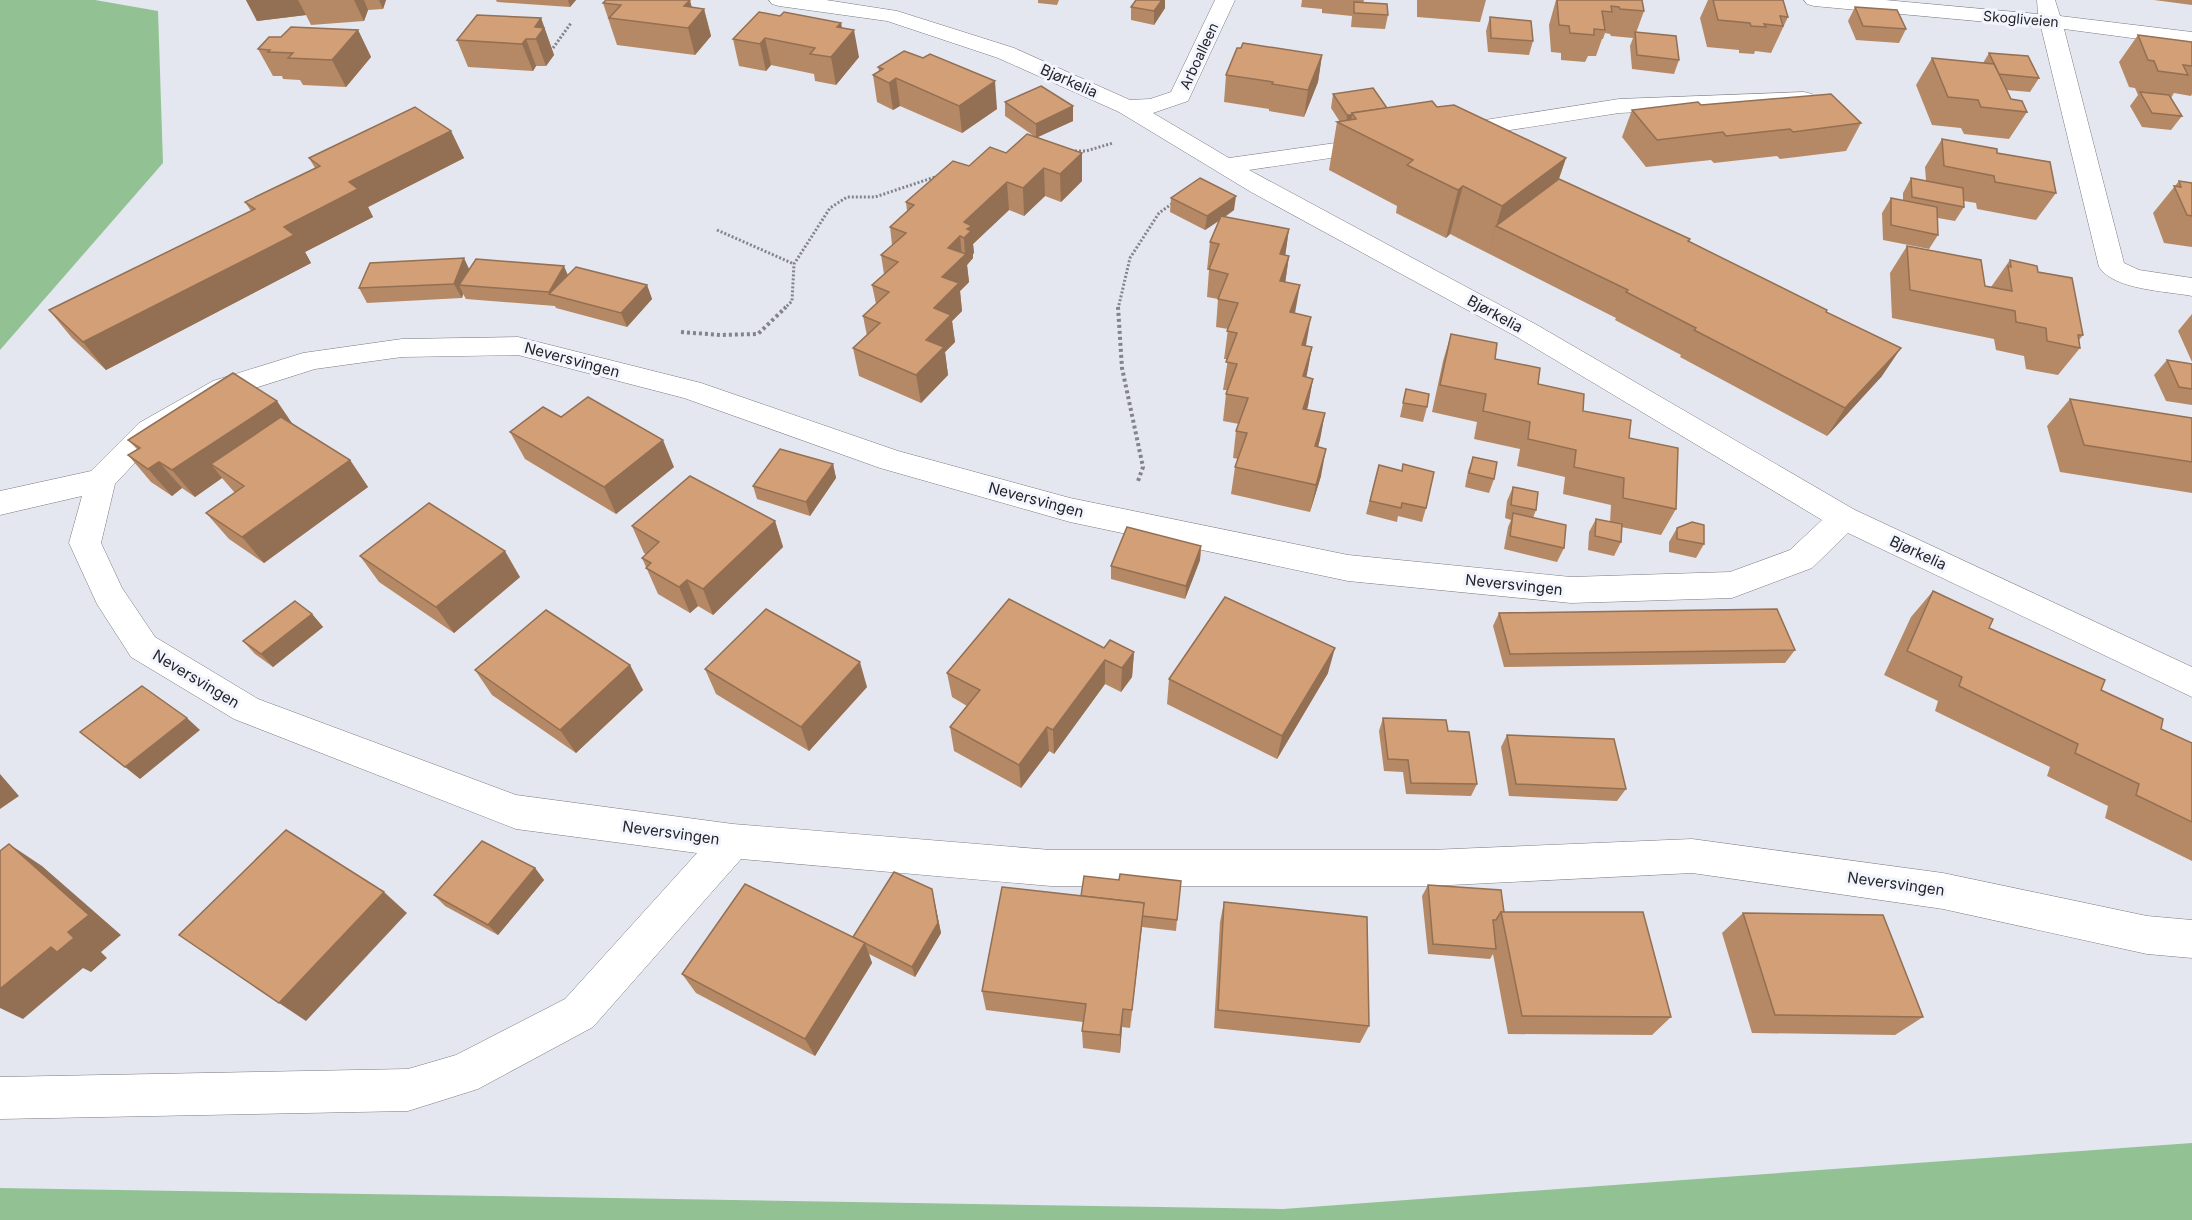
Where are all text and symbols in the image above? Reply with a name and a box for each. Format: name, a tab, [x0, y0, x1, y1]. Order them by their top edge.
street label: Skogliveien	[1983, 7, 2059, 30]
street label: Arboalleen	[1176, 20, 1221, 92]
street label: Bjørkelia	[1038, 60, 1101, 102]
street label: Bjørkelia	[1464, 291, 1526, 337]
street label: Neversvingen	[522, 338, 622, 381]
street label: Neversvingen	[986, 478, 1086, 521]
street label: Bjørkelia	[1887, 531, 1950, 574]
street label: Neversvingen	[1464, 570, 1564, 599]
street label: Neversvingen	[149, 645, 243, 712]
street label: Neversvingen	[621, 816, 721, 849]
street label: Neversvingen	[1846, 867, 1946, 900]

